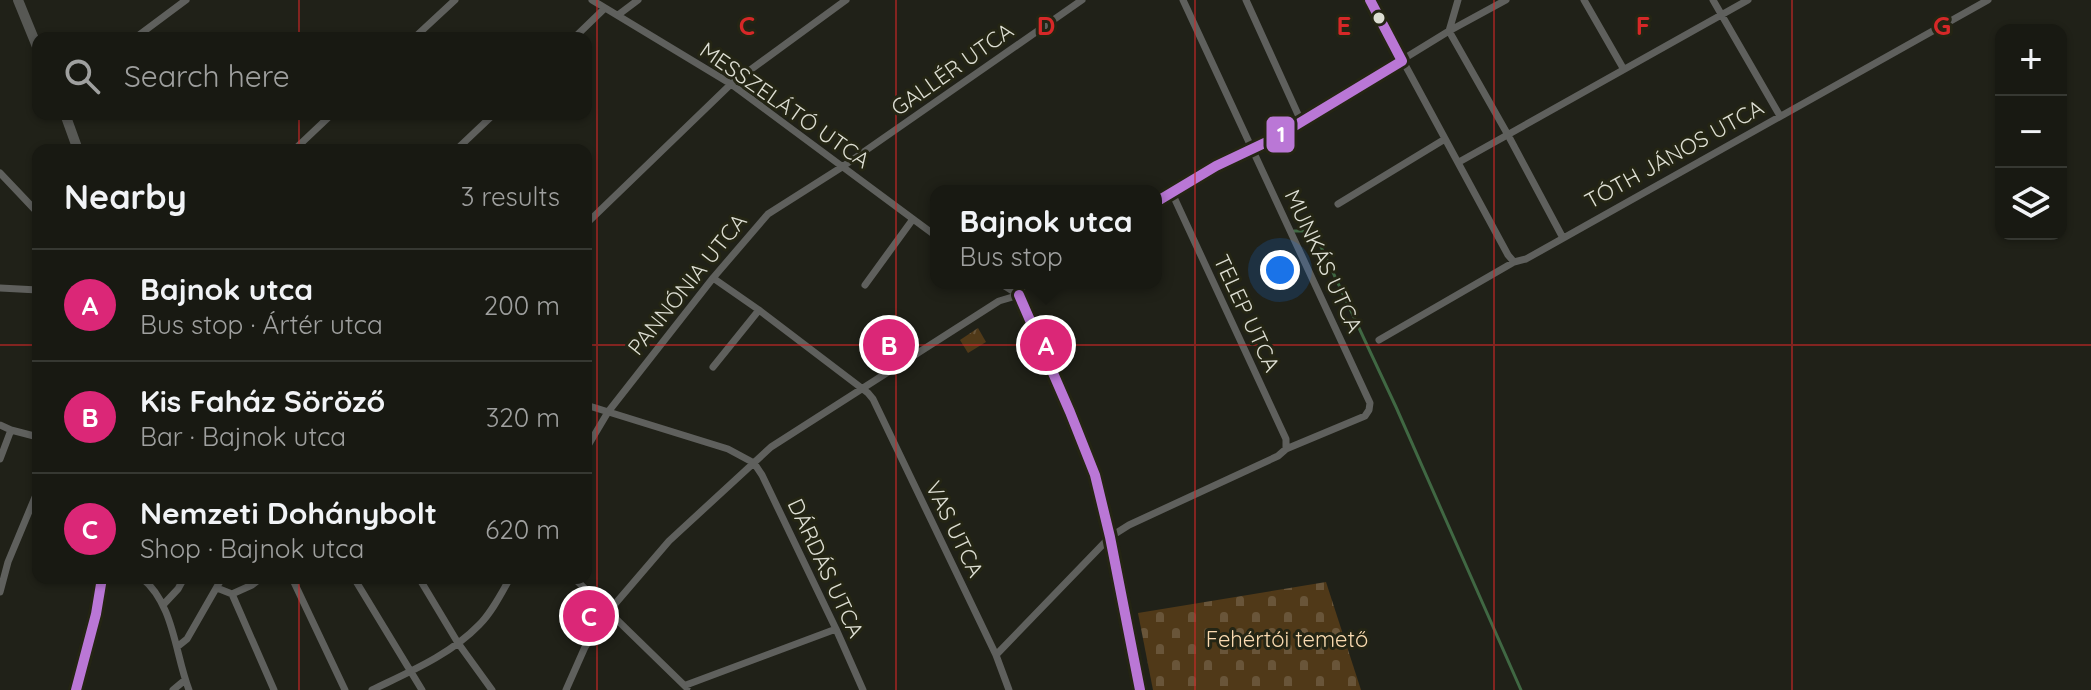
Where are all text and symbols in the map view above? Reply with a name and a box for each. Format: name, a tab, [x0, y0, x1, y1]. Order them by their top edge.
text: C	[739, 9, 755, 42]
text: D	[1037, 9, 1055, 42]
text: E	[1337, 9, 1351, 42]
text: F	[1636, 9, 1650, 42]
text: G	[1933, 9, 1951, 42]
unlabelled marker	[1371, 10, 1387, 26]
street label: GALLÉR UTCA	[885, 16, 1019, 122]
map controls	[1995, 24, 2067, 240]
button: +	[1995, 24, 2067, 96]
search box	[32, 32, 592, 120]
street label: MESSZELÁTÓ UTCA	[695, 36, 875, 174]
icon: search	[60, 54, 104, 98]
text: Search here	[124, 57, 290, 95]
street label: TÓTH JÁNOS UTCA	[1580, 93, 1768, 215]
button: −	[1995, 96, 2067, 168]
line badge: 1	[1265, 115, 1296, 154]
text: 1	[1277, 120, 1285, 148]
button: layers	[1995, 168, 2067, 240]
text: Nearby	[64, 175, 187, 218]
text: 3 results	[461, 180, 560, 213]
popup	[930, 185, 1162, 289]
street label: MUNKÁS UTCA	[1279, 185, 1369, 337]
text: Bajnok utca	[960, 202, 1132, 240]
street label: PANNÓNIA UTCA	[621, 207, 753, 361]
text: Bus stop	[960, 240, 1063, 273]
street label: TELEP UTCA	[1208, 250, 1286, 376]
your location	[1260, 250, 1300, 290]
text: Bajnok utca	[140, 270, 313, 308]
text: A	[82, 289, 98, 322]
text: 200 m	[484, 289, 560, 322]
text: Bus stop · Ártér utca	[140, 308, 383, 341]
pin: B	[863, 315, 915, 375]
pin: A	[1020, 315, 1072, 375]
text: Kis Faház Söröző	[140, 382, 385, 420]
text: B	[81, 401, 99, 434]
text: 320 m	[486, 401, 560, 434]
text: Bar · Bajnok utca	[140, 420, 346, 453]
street label: VAS UTCA	[920, 476, 990, 582]
text: Nemzeti Dohánybolt	[140, 494, 437, 532]
street label: DÁRDÁS UTCA	[782, 494, 870, 642]
text: C	[82, 513, 98, 546]
text: 620 m	[485, 513, 560, 546]
text: Shop · Bajnok utca	[140, 532, 364, 565]
pin: C	[563, 586, 615, 646]
park label: Fehértói temető	[1206, 625, 1368, 653]

